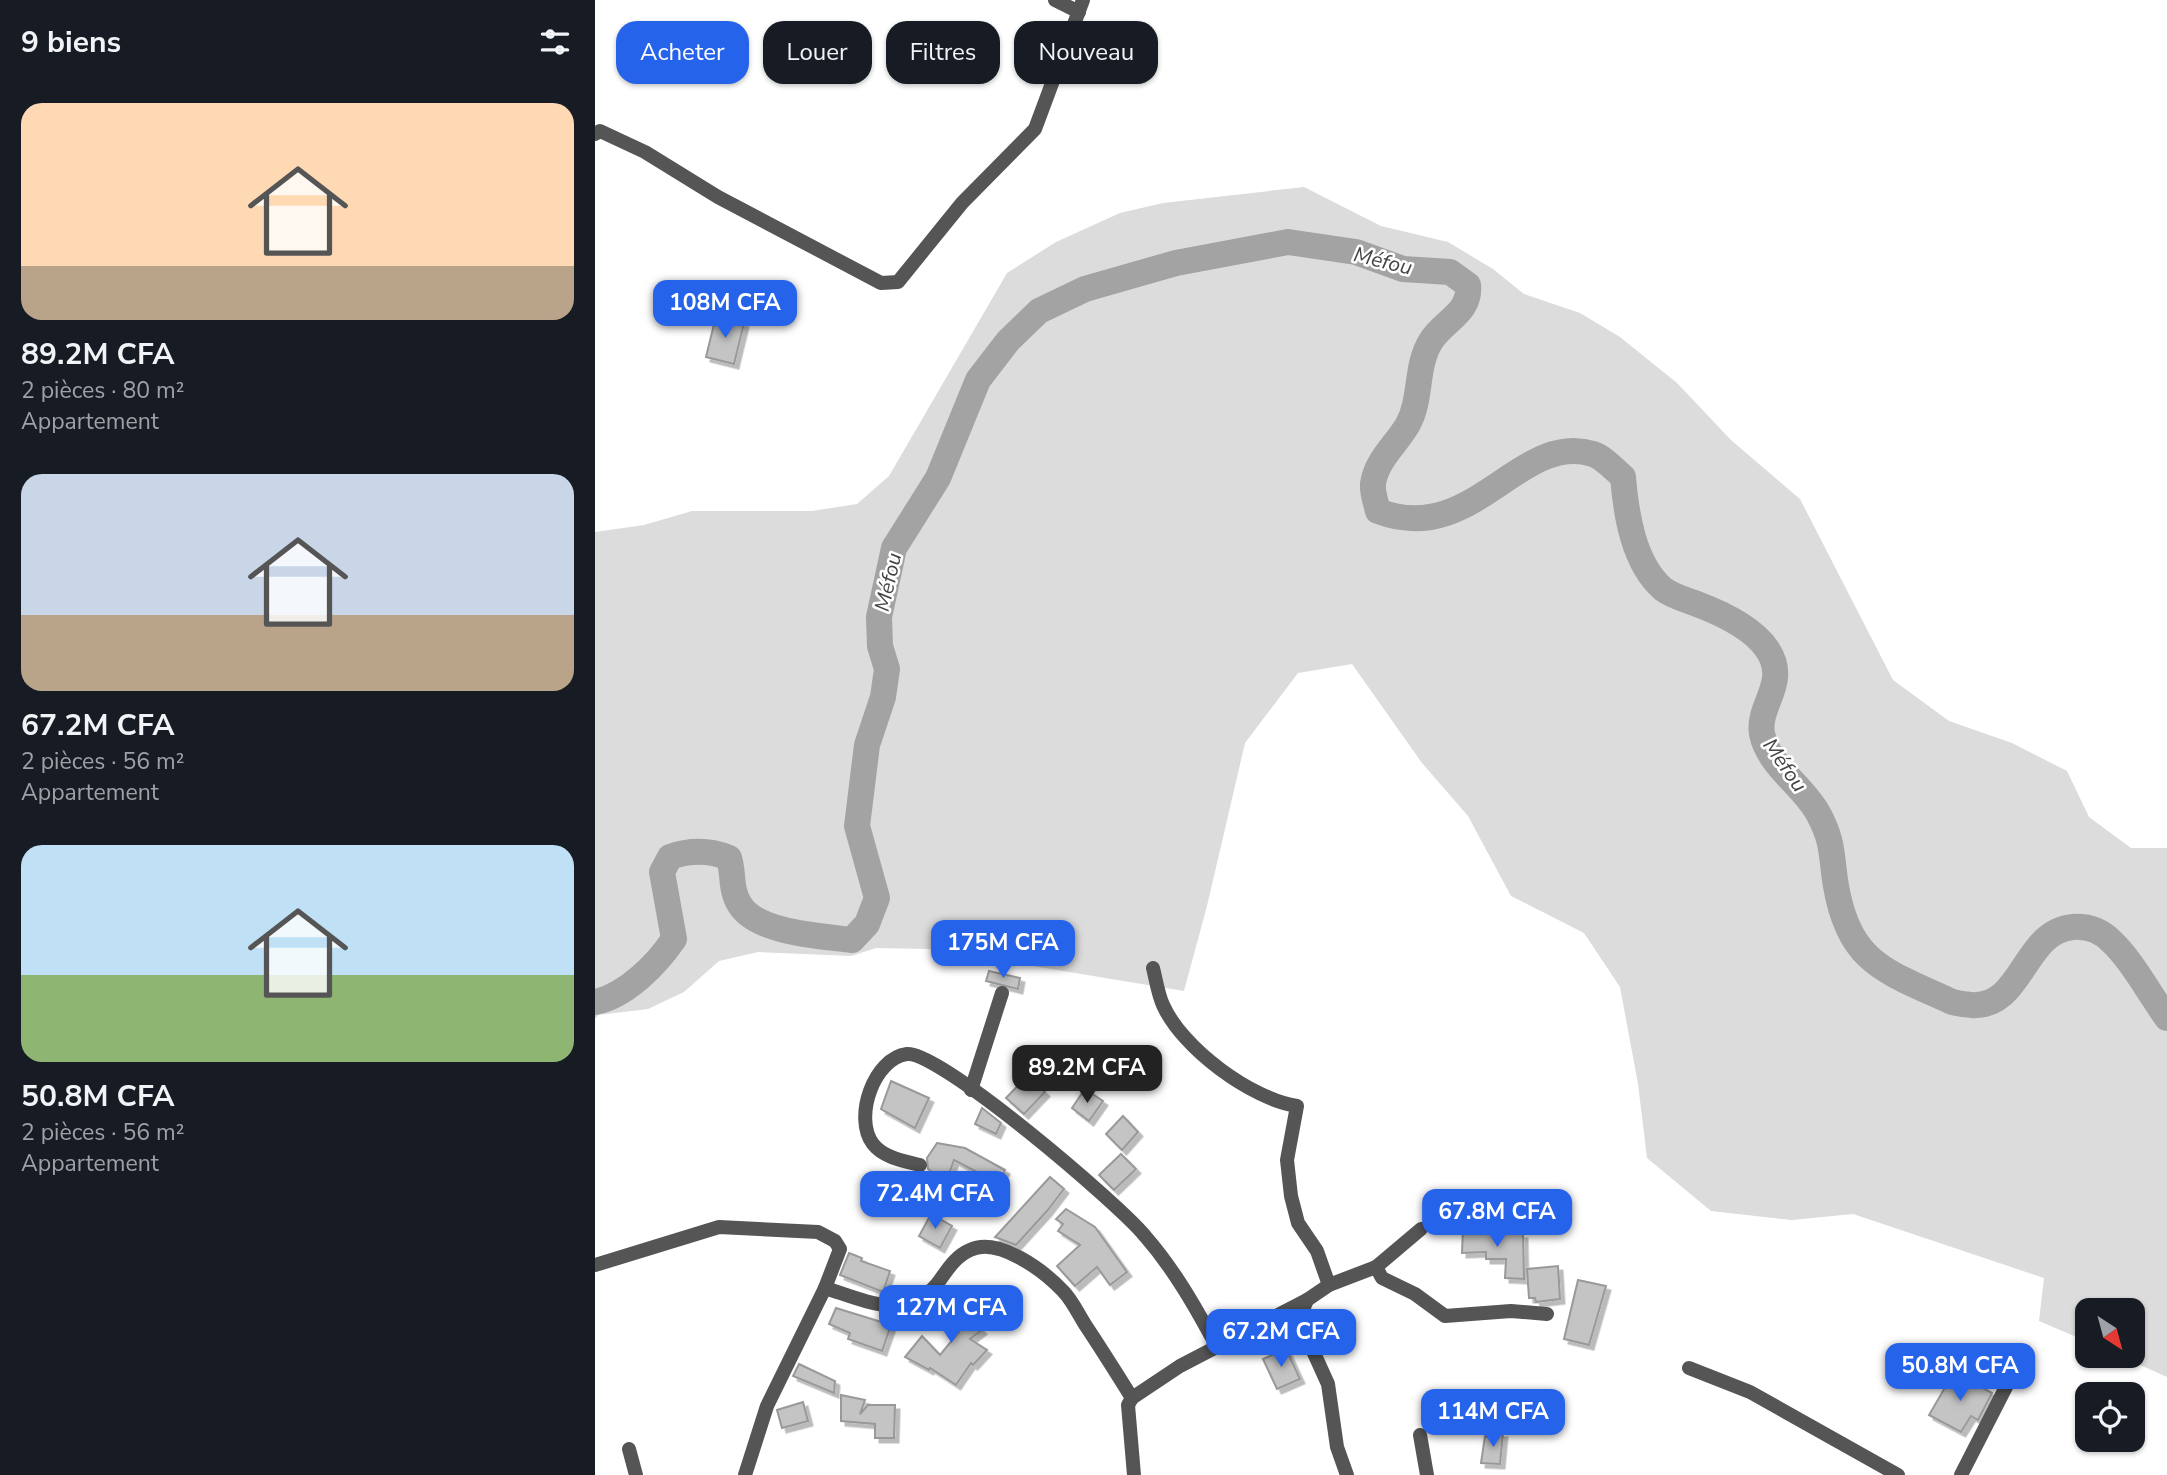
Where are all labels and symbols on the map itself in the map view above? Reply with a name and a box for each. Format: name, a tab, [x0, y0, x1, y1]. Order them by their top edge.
water label: Méfou	[1351, 240, 1415, 282]
pin: 108M CFA	[653, 280, 797, 340]
water label: Méfou	[868, 550, 908, 614]
water label: Méfou	[1757, 733, 1813, 797]
pin: 175M CFA	[931, 920, 1075, 980]
pin: 89.2M CFA	[1007, 1046, 1167, 1105]
pin: 72.4M CFA	[855, 1172, 1015, 1231]
pin: 67.8M CFA	[1417, 1190, 1577, 1249]
pin: 127M CFA	[879, 1286, 1023, 1345]
north arrow	[2075, 1298, 2145, 1368]
pin: 67.2M CFA	[1201, 1310, 1361, 1369]
pin: 50.8M CFA	[1880, 1344, 2040, 1403]
pin: 114M CFA	[1421, 1390, 1565, 1449]

